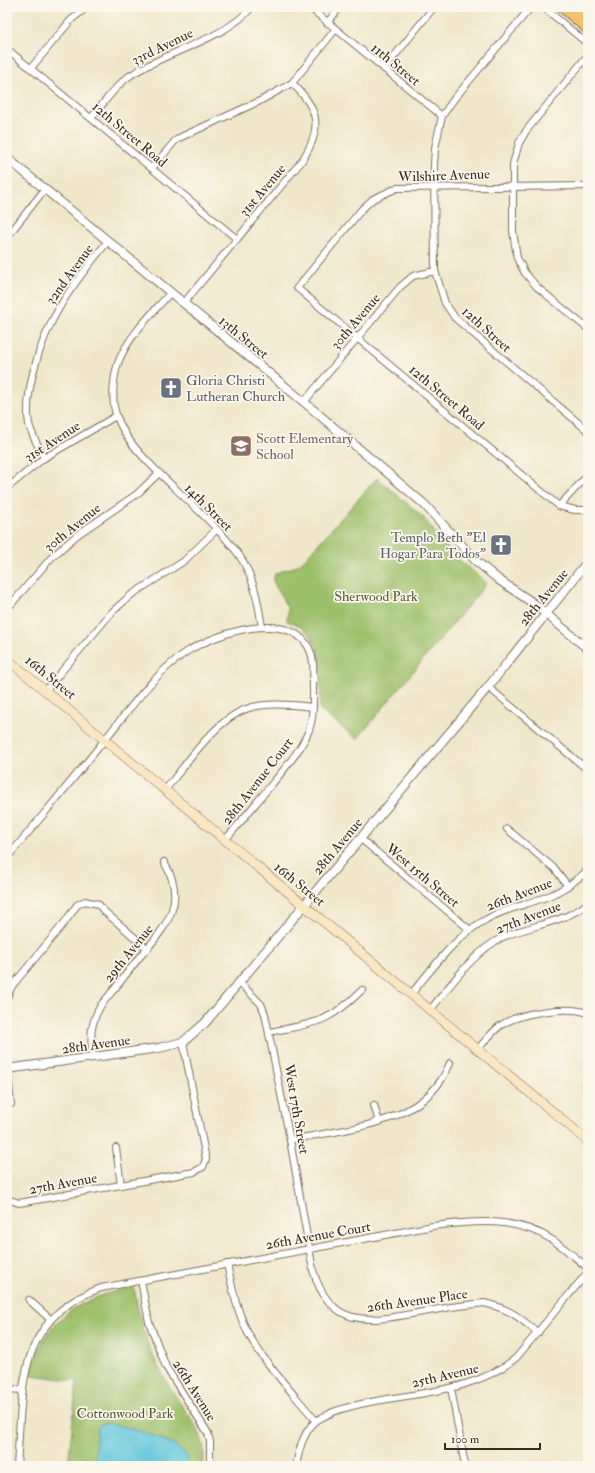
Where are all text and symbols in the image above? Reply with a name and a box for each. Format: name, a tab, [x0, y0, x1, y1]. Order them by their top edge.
street label: 33rd Avenue	[129, 24, 196, 69]
street label: 11th Street	[368, 39, 424, 90]
street label: 12th Street Road	[89, 98, 171, 171]
street label: 31st Avenue	[236, 161, 289, 220]
street label: Wilshire Avenue	[397, 165, 490, 186]
street label: 32nd Avenue	[42, 241, 97, 308]
street label: 30th Avenue	[327, 290, 384, 353]
street label: 12th Street	[458, 303, 515, 356]
street label: 13th Street	[215, 312, 272, 363]
street label: 12th Street Road	[406, 361, 488, 434]
place label: Gloria Christi Lutheran Church	[186, 372, 286, 405]
church icon: Gloria Christi Lutheran Church	[158, 375, 184, 401]
street label: 31st Avenue	[21, 417, 84, 466]
place label: Scott Elementary School	[256, 430, 354, 463]
school or university icon: Scott Elementary School	[228, 433, 254, 459]
street label: 14th Street	[181, 480, 237, 535]
street label: 30th Avenue	[41, 499, 104, 555]
place label: Templo Beth "El Hogar Para Todos"	[380, 529, 486, 562]
church icon: Templo Beth "El Hogar Para Todos"	[488, 532, 514, 558]
street label: 28th Avenue	[515, 565, 572, 629]
park label: Sherwood Park	[334, 588, 418, 605]
street label: 16th Street	[22, 652, 80, 703]
street label: 28th Avenue Court	[218, 734, 297, 828]
street label: 28th Avenue	[309, 814, 366, 878]
street label: West 15th Street	[382, 839, 463, 911]
street label: 16th Street	[271, 859, 329, 910]
street label: 26th Avenue	[484, 874, 555, 915]
street label: 27th Avenue	[493, 897, 563, 938]
street label: 29th Avenue	[100, 921, 157, 986]
street label: 28th Avenue	[61, 1031, 132, 1058]
street label: West 17th Street	[280, 1062, 313, 1156]
street label: 27th Avenue	[28, 1169, 99, 1198]
street label: 26th Avenue Court	[264, 1218, 372, 1253]
street label: 26th Avenue Place	[366, 1285, 469, 1316]
street label: 26th Avenue	[169, 1356, 220, 1424]
street label: 25th Avenue	[410, 1359, 481, 1391]
park label: Cottonwood Park	[76, 1405, 174, 1422]
scale bar	[445, 1425, 540, 1451]
text: 100 m	[451, 1432, 480, 1447]

